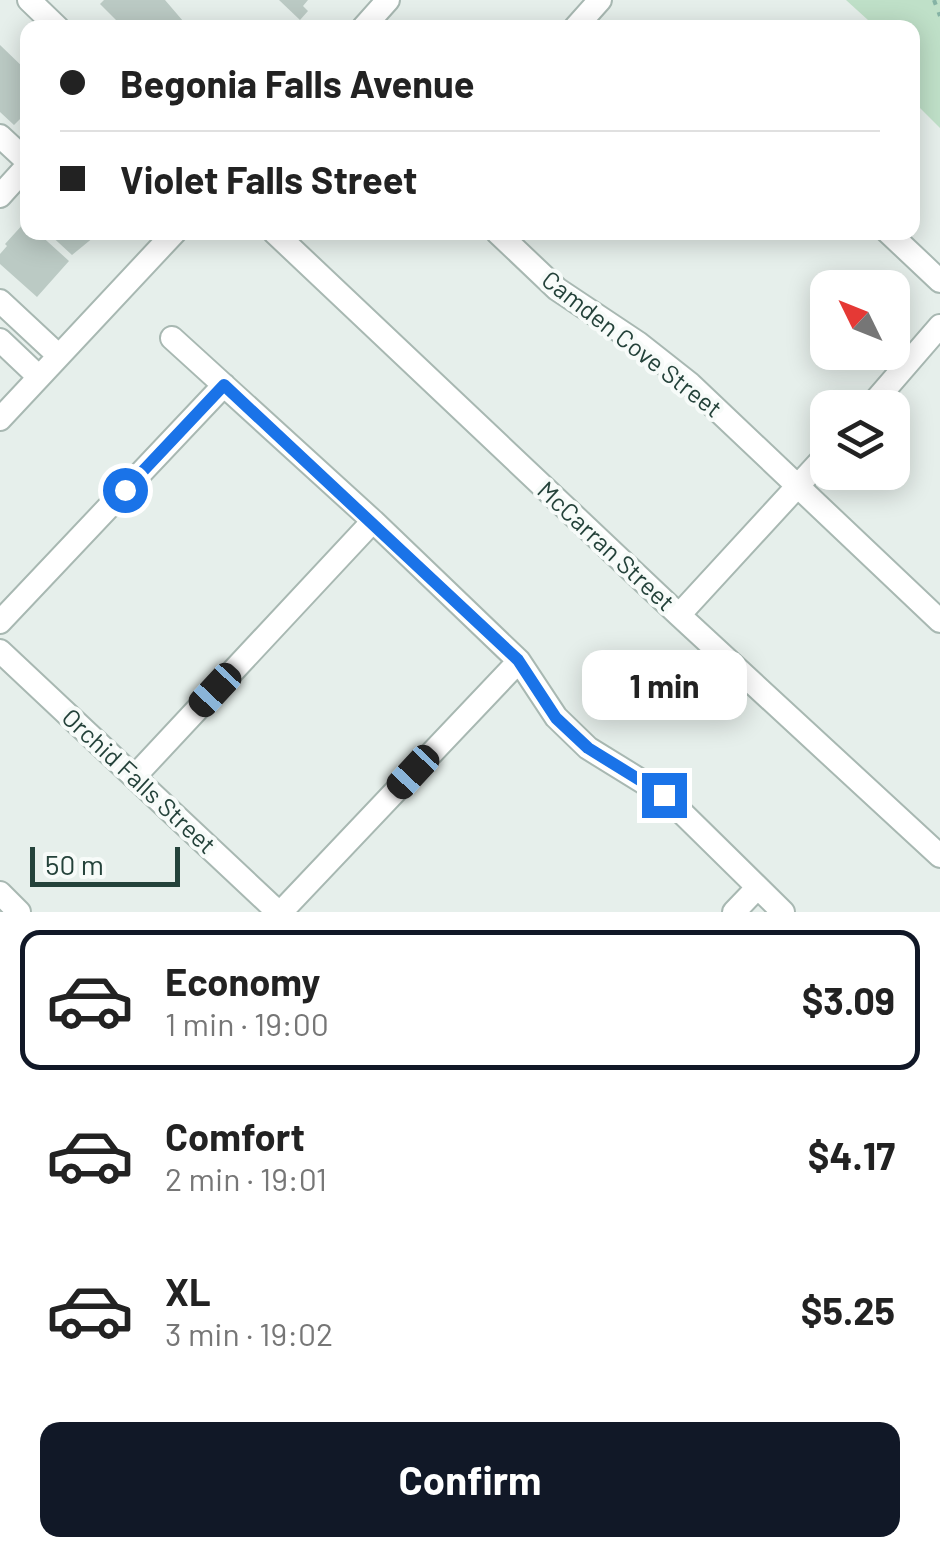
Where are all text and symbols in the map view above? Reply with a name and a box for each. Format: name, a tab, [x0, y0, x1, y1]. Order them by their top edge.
text: Begonia Falls Avenue	[120, 60, 474, 106]
text: Violet Falls Street	[120, 156, 417, 202]
street label: Camden Cove Street	[537, 264, 729, 423]
north arrow	[810, 270, 910, 370]
map controls	[810, 270, 910, 490]
button: layers	[810, 390, 910, 490]
route start	[103, 468, 148, 513]
street label: McCarran Street	[532, 474, 681, 616]
callout: 1 min	[582, 650, 746, 720]
car	[184, 658, 246, 722]
text: 1 min	[629, 666, 700, 704]
street label: Orchid Falls Street	[57, 701, 223, 859]
car	[382, 740, 444, 804]
route end	[642, 773, 687, 818]
scale bar	[30, 842, 180, 886]
text: 50 m	[45, 847, 104, 881]
icon: car	[45, 955, 135, 1045]
text: Economy	[165, 958, 320, 1004]
text: $3.09	[802, 977, 895, 1023]
text: 1 min · 19:00	[165, 1004, 329, 1042]
icon: car	[45, 1110, 135, 1200]
text: Comfort	[165, 1113, 305, 1159]
text: $4.17	[808, 1132, 895, 1178]
text: 2 min · 19:01	[165, 1159, 327, 1197]
icon: car	[45, 1265, 135, 1355]
text: XL	[165, 1268, 211, 1314]
text: $5.25	[801, 1287, 895, 1333]
text: 3 min · 19:02	[165, 1314, 333, 1352]
button: Confirm	[40, 1422, 900, 1537]

